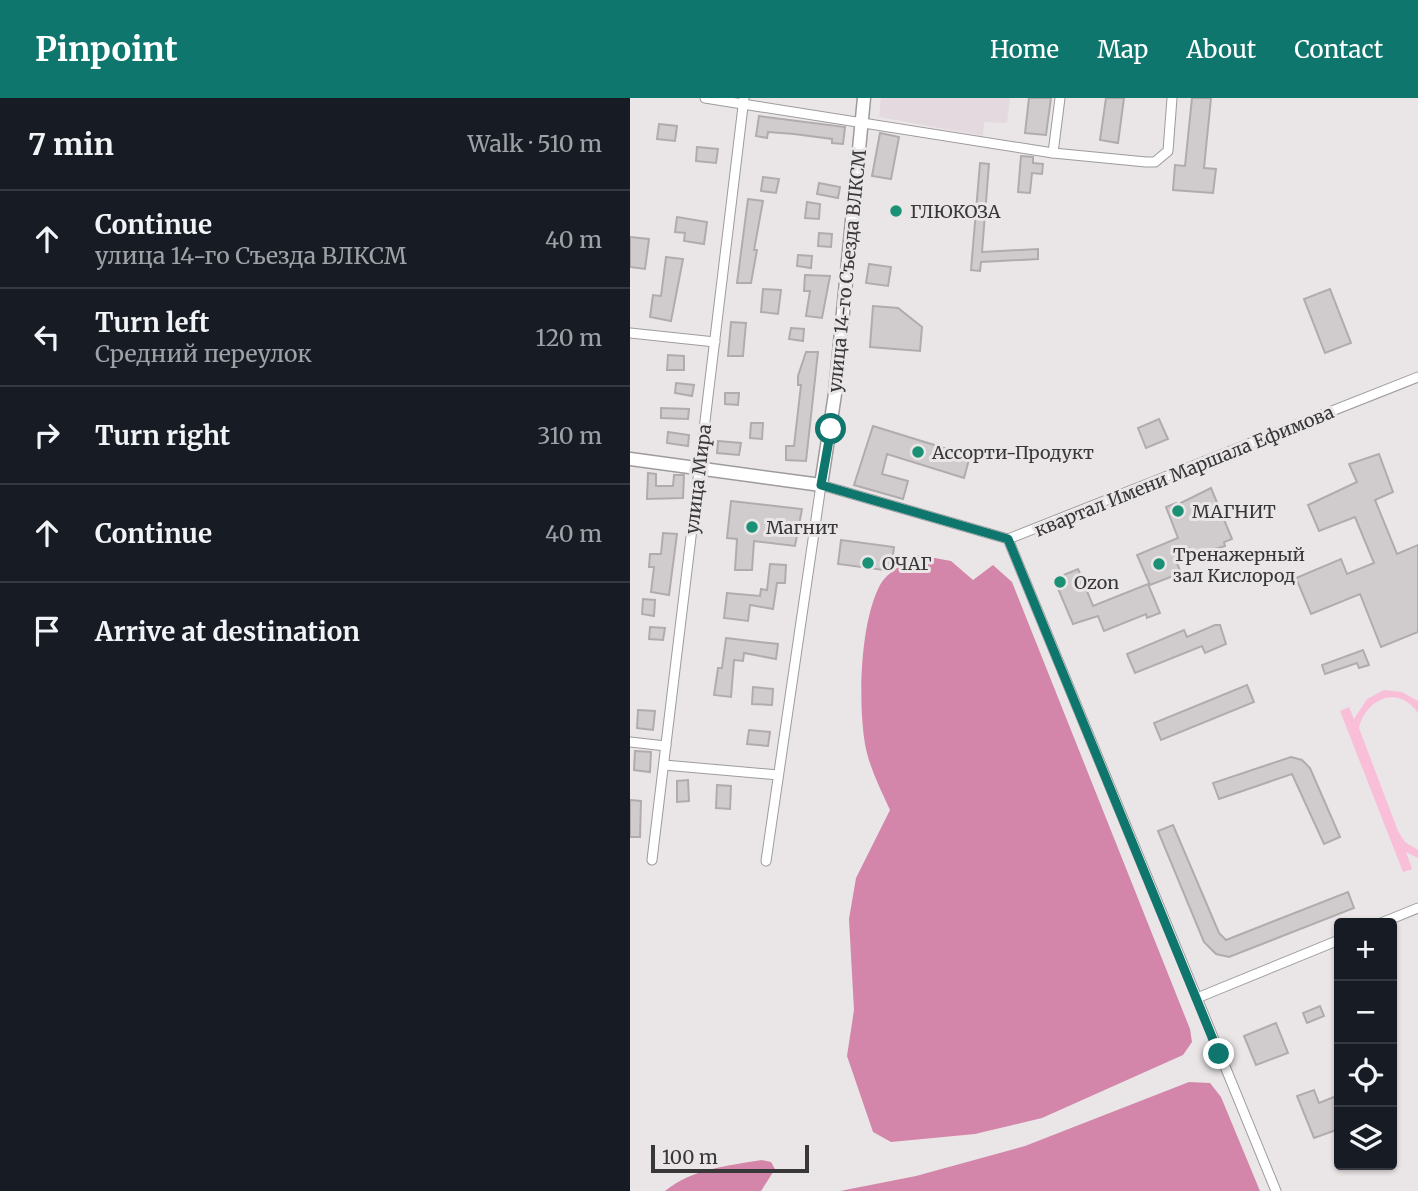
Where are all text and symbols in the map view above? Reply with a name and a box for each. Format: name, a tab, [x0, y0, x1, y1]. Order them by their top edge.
text: Pinpoint	[35, 29, 178, 70]
text: Home	[990, 34, 1059, 65]
text: Map	[1097, 34, 1148, 65]
text: About	[1186, 34, 1256, 65]
text: Contact	[1294, 34, 1383, 65]
text: 7 min	[28, 125, 114, 163]
text: Walk · 510 m	[468, 129, 602, 158]
street label: улица 14-го Съезда ВЛКСМ	[823, 148, 871, 394]
place label: ГЛЮКОЗА	[910, 200, 1001, 223]
marker: ГЛЮКОЗА	[888, 203, 904, 219]
text: Continue	[95, 208, 212, 241]
icon: ahead	[28, 220, 66, 258]
text: 40 m	[545, 225, 602, 254]
text: улица 14-го Съезда ВЛКСМ	[95, 241, 407, 270]
text: Turn left	[95, 306, 209, 339]
icon: left	[28, 318, 66, 356]
text: 120 m	[536, 323, 602, 352]
text: Средний переулок	[95, 339, 312, 368]
street label: квартал Имени Маршала Ефимова	[1031, 400, 1337, 542]
route start	[815, 413, 846, 444]
icon: right	[28, 416, 66, 454]
text: Turn right	[95, 419, 230, 452]
text: 310 m	[537, 421, 602, 450]
street label: улица Мира	[680, 422, 716, 535]
place label: Ассорти-Продукт	[931, 441, 1094, 464]
marker: Ассорти-Продукт	[910, 444, 926, 460]
place label: МАГНИТ	[1192, 500, 1276, 523]
marker: МАГНИТ	[1170, 503, 1186, 519]
icon: ahead	[28, 514, 66, 552]
place label: Магнит	[766, 516, 838, 539]
text: Continue	[95, 517, 212, 550]
text: 40 m	[545, 519, 602, 548]
marker: Магнит	[744, 519, 760, 535]
place label: Тренажерный зал Кислород	[1173, 543, 1305, 587]
place label: ОЧАГ	[882, 552, 932, 575]
marker: ОЧАГ	[860, 555, 876, 571]
marker: Тренажерный зал Кислород	[1151, 556, 1167, 572]
place label: Ozon	[1074, 571, 1119, 594]
marker: Ozon	[1052, 574, 1068, 590]
icon: arrive	[28, 612, 66, 650]
text: Arrive at destination	[95, 615, 360, 648]
map controls	[1334, 918, 1397, 1170]
button: +	[1334, 918, 1397, 981]
button: −	[1334, 981, 1397, 1044]
route end	[1203, 1038, 1234, 1069]
button: locate	[1334, 1044, 1397, 1107]
button: layers	[1334, 1107, 1397, 1170]
scale bar	[651, 1142, 808, 1174]
text: 100 m	[662, 1145, 718, 1169]

